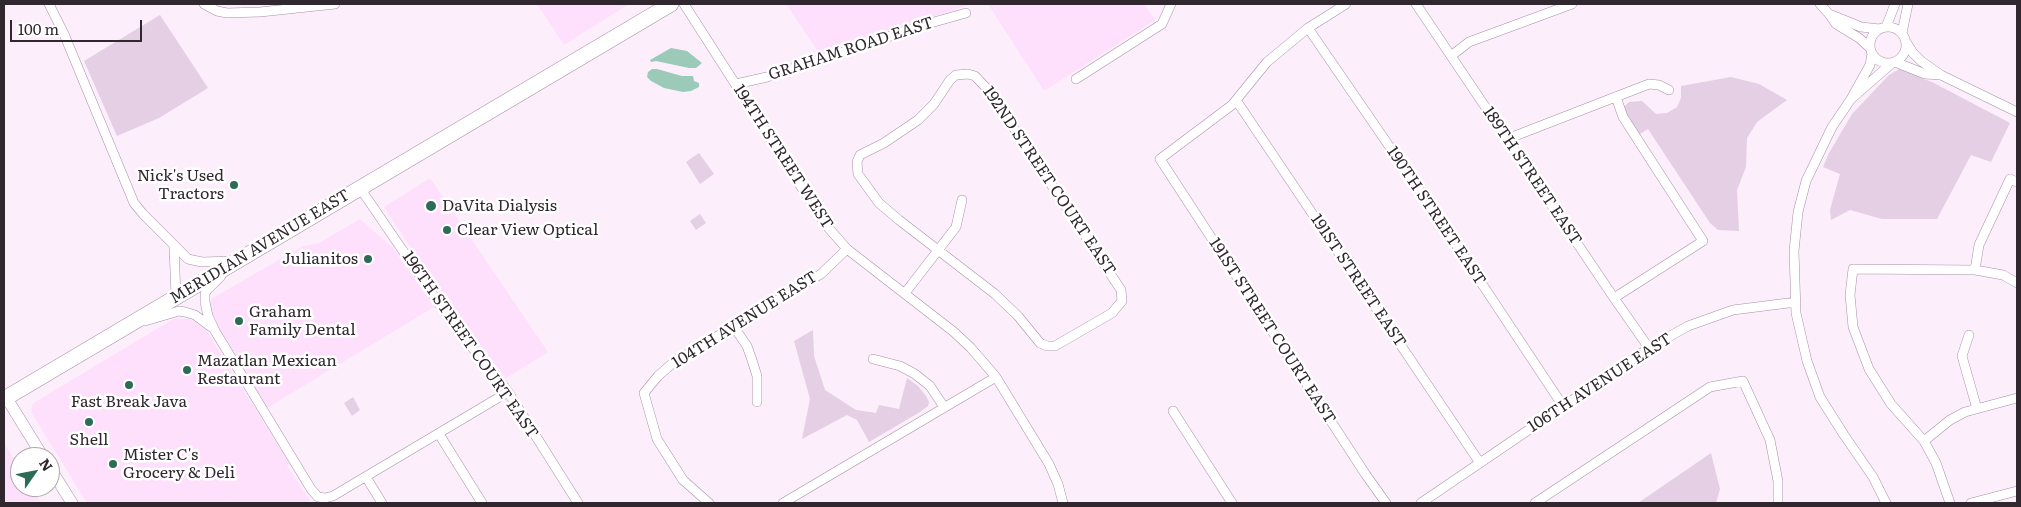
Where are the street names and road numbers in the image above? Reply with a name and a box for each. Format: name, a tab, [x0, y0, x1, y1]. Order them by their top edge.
street label: GRAHAM ROAD EAST	[766, 13, 936, 85]
street label: 194TH STREET WEST	[729, 81, 837, 233]
street label: 192ND STREET COURT EAST	[979, 83, 1119, 279]
street label: 189TH STREET EAST	[1479, 103, 1585, 249]
street label: 190TH STREET EAST	[1382, 143, 1490, 289]
street label: MERIDIAN AVENUE EAST	[167, 186, 353, 308]
street label: 191ST STREET EAST	[1306, 211, 1410, 351]
street label: 191ST STREET COURT EAST	[1205, 234, 1339, 428]
street label: 196TH STREET COURT EAST	[398, 248, 542, 442]
street label: 104TH AVENUE EAST	[669, 267, 821, 373]
street label: 106TH AVENUE EAST	[1525, 329, 1675, 437]

